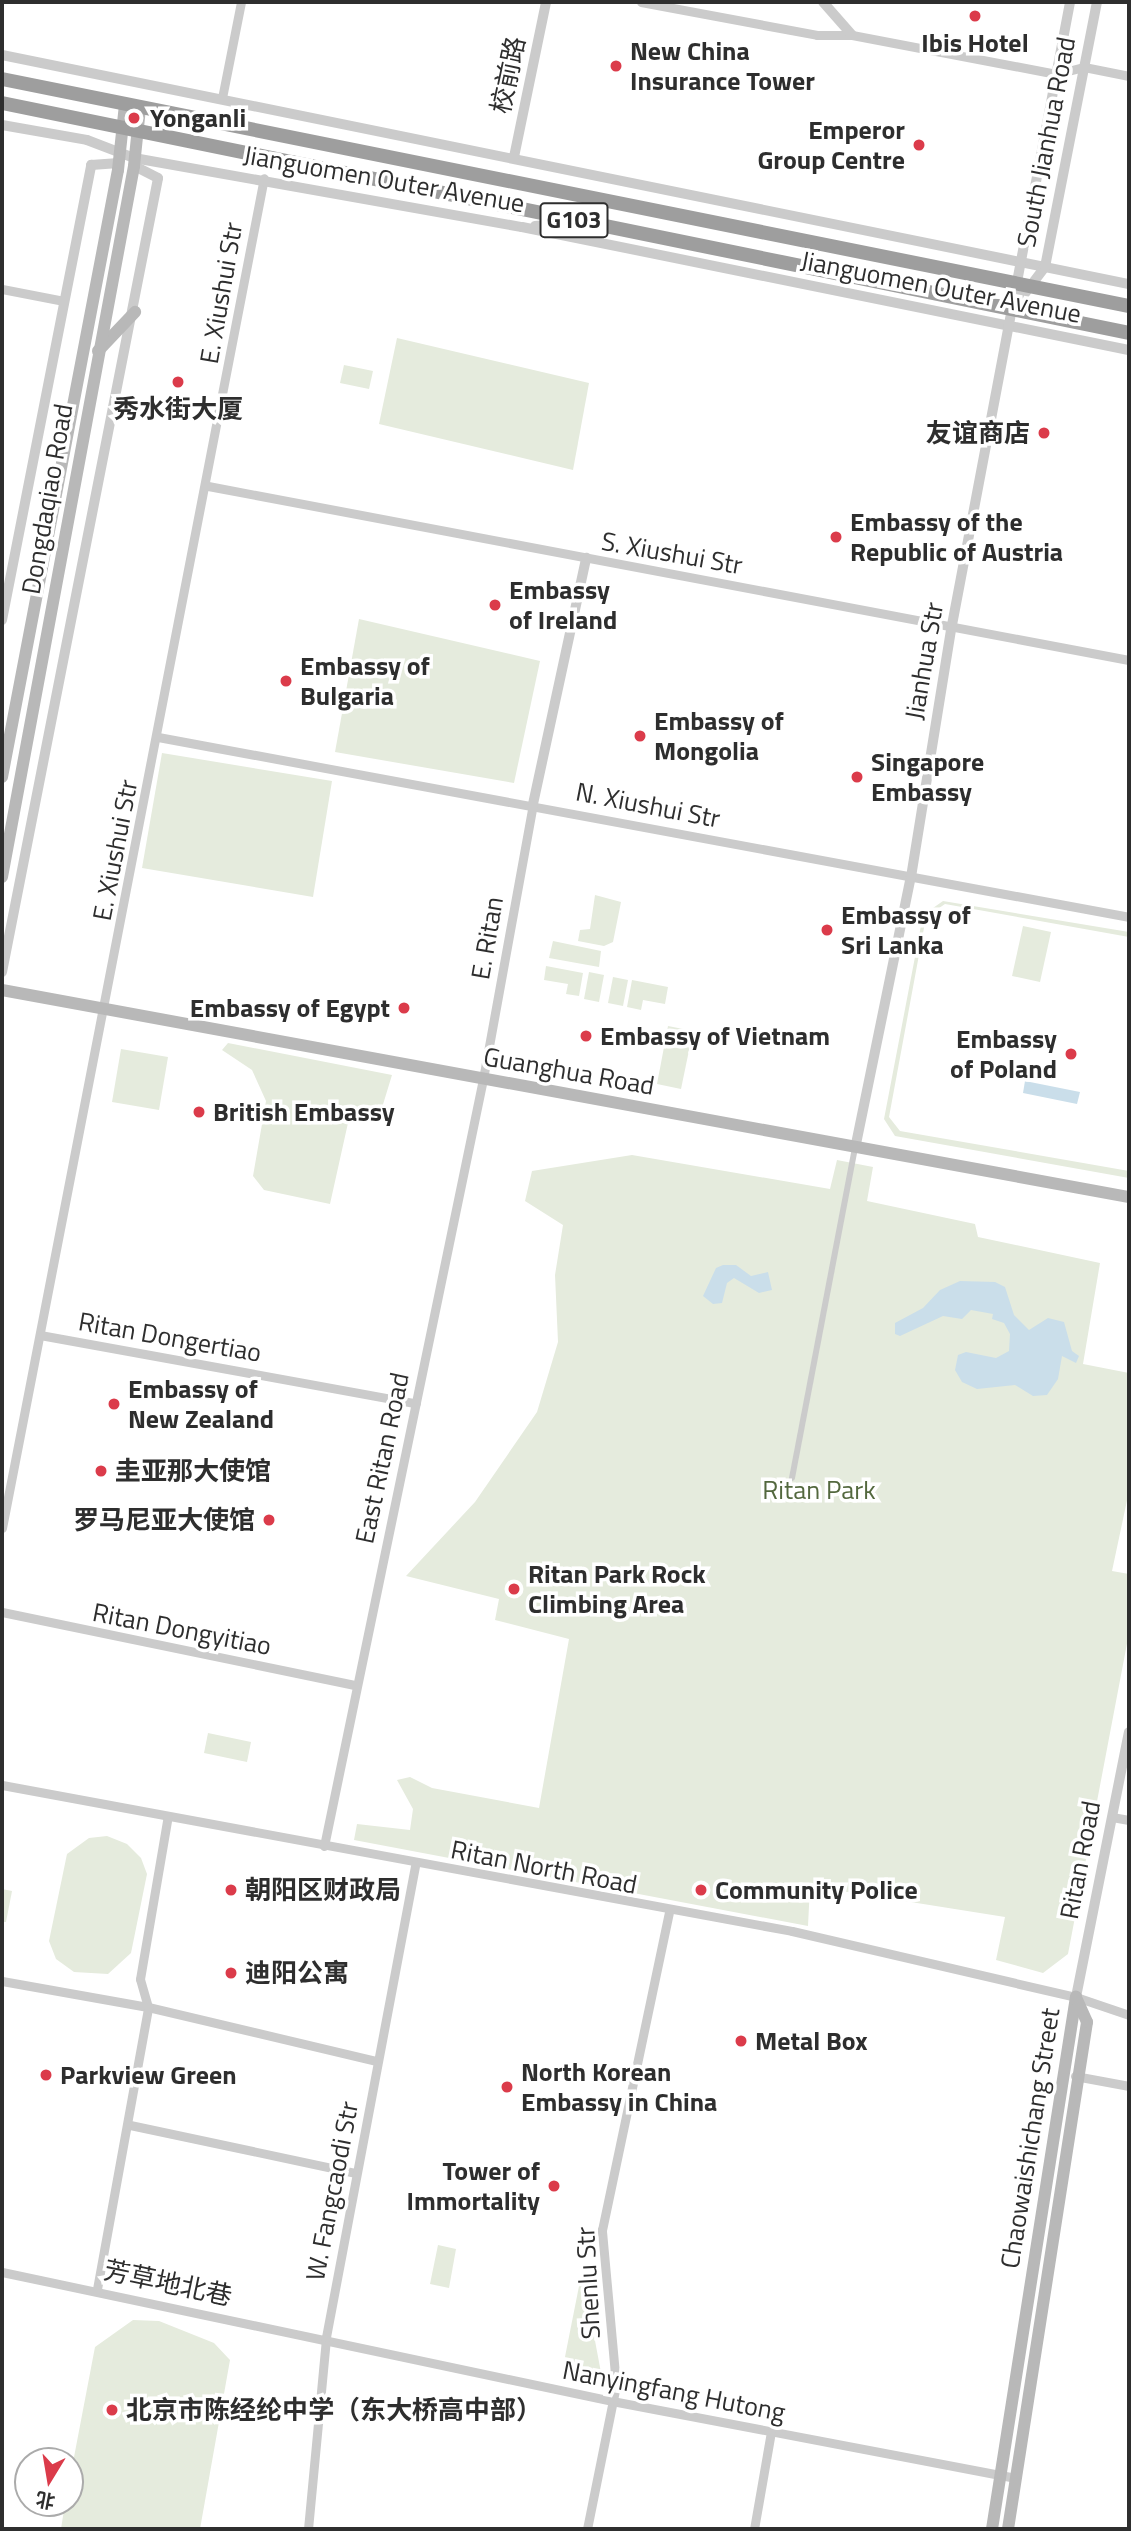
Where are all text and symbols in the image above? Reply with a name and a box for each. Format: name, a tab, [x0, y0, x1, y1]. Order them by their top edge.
marker: Ibis Hotel	[967, 8, 983, 24]
place label: Ibis Hotel	[921, 27, 1029, 59]
street label: 校前路	[485, 34, 531, 116]
street label: South Jianhua Road	[1010, 34, 1082, 250]
place label: New China Insurance Tower	[630, 35, 815, 96]
marker: New China Insurance Tower	[608, 58, 624, 74]
place label: Yonganli	[150, 102, 246, 134]
marker: Yonganli	[124, 108, 144, 128]
place label: Emperor Group Centre	[757, 114, 905, 176]
marker: Emperor Group Centre	[911, 137, 927, 153]
street label: Jianguomen Outer Avenue	[241, 139, 527, 219]
road number: G103	[539, 200, 609, 240]
street label: E. Xiushui Str	[193, 220, 249, 366]
street label: Jianguomen Outer Avenue	[798, 245, 1084, 329]
marker: 秀水街大厦	[170, 374, 186, 390]
place label: 秀水街大厦	[113, 393, 243, 425]
street label: Dongdaqiao Road	[15, 401, 79, 597]
place label: 友谊商店	[926, 417, 1030, 449]
marker: 友谊商店	[1036, 425, 1052, 441]
place label: Embassy of the Republic of Austria	[850, 506, 1063, 568]
street label: S. Xiushui Str	[599, 525, 745, 581]
marker: Embassy of the Republic of Austria	[828, 529, 844, 545]
place label: Embassy of Ireland	[509, 574, 617, 636]
marker: Embassy of Ireland	[487, 597, 503, 613]
street label: Jianhua Str	[898, 600, 950, 722]
place label: Embassy of Bulgaria	[300, 650, 430, 712]
marker: Embassy of Bulgaria	[278, 673, 294, 689]
place label: Embassy of Mongolia	[654, 705, 784, 766]
marker: Embassy of Mongolia	[632, 728, 648, 744]
place label: Singapore Embassy	[871, 746, 984, 808]
marker: Singapore Embassy	[849, 769, 865, 785]
street label: N. Xiushui Str	[573, 776, 723, 834]
street label: E. Xiushui Str	[86, 777, 144, 923]
street label: E. Ritan	[464, 894, 510, 982]
place label: Embassy of Sri Lanka	[841, 899, 971, 960]
marker: Embassy of Sri Lanka	[819, 922, 835, 938]
place label: Embassy of Egypt	[190, 992, 390, 1024]
marker: Embassy of Egypt	[396, 1000, 412, 1016]
place label: Embassy of Vietnam	[600, 1020, 830, 1052]
place label: Embassy of Poland	[950, 1023, 1057, 1084]
marker: Embassy of Vietnam	[578, 1028, 594, 1044]
street label: Guanghua Road	[481, 1041, 657, 1101]
marker: Embassy of Poland	[1063, 1046, 1079, 1062]
place label: British Embassy	[213, 1096, 395, 1128]
marker: British Embassy	[191, 1104, 207, 1120]
street label: Ritan Dongertiao	[76, 1306, 264, 1368]
street label: East Ritan Road	[349, 1370, 415, 1546]
place label: Embassy of New Zealand	[128, 1373, 274, 1434]
marker: Embassy of New Zealand	[106, 1396, 122, 1412]
place label: 圭亚那大使馆	[115, 1455, 271, 1487]
marker: 圭亚那大使馆	[93, 1463, 109, 1479]
park label: Ritan Park	[762, 1474, 876, 1506]
place label: 罗马尼亚大使馆	[73, 1504, 255, 1536]
marker: 罗马尼亚大使馆	[261, 1512, 277, 1528]
place label: Ritan Park Rock Climbing Area	[528, 1558, 706, 1620]
marker: Ritan Park Rock Climbing Area	[506, 1581, 522, 1597]
street label: Ritan Dongyitiao	[90, 1596, 274, 1662]
street label: Ritan Road	[1053, 1798, 1107, 1922]
street label: Ritan North Road	[448, 1834, 640, 1900]
place label: 朝阳区财政局	[245, 1874, 401, 1906]
place label: Community Police	[715, 1874, 918, 1906]
marker: 朝阳区财政局	[223, 1882, 239, 1898]
marker: Community Police	[693, 1882, 709, 1898]
place label: 迪阳公寓	[245, 1957, 349, 1989]
marker: 迪阳公寓	[223, 1965, 239, 1981]
street label: Chaowaishichang Street	[994, 2006, 1066, 2270]
place label: Metal Box	[755, 2025, 868, 2057]
marker: Metal Box	[733, 2033, 749, 2049]
place label: North Korean Embassy in China	[521, 2056, 717, 2118]
place label: Parkview Green	[60, 2059, 237, 2091]
marker: Parkview Green	[38, 2067, 54, 2083]
marker: North Korean Embassy in China	[499, 2079, 515, 2095]
street label: W. Fangcaodi Str	[299, 2099, 365, 2283]
place label: Tower of Immortality	[406, 2155, 540, 2216]
marker: Tower of Immortality	[546, 2178, 562, 2194]
street label: Shenlu Str	[569, 2226, 607, 2340]
street label: 芳草地北巷	[101, 2254, 235, 2312]
street label: Nanyingfang Hutong	[560, 2354, 788, 2428]
place label: 北京市陈经纶中学（东大桥高中部）	[126, 2394, 542, 2426]
marker: 北京市陈经纶中学（东大桥高中部）	[104, 2402, 120, 2418]
north arrow	[14, 2447, 84, 2517]
text: 北	[33, 2485, 57, 2517]

